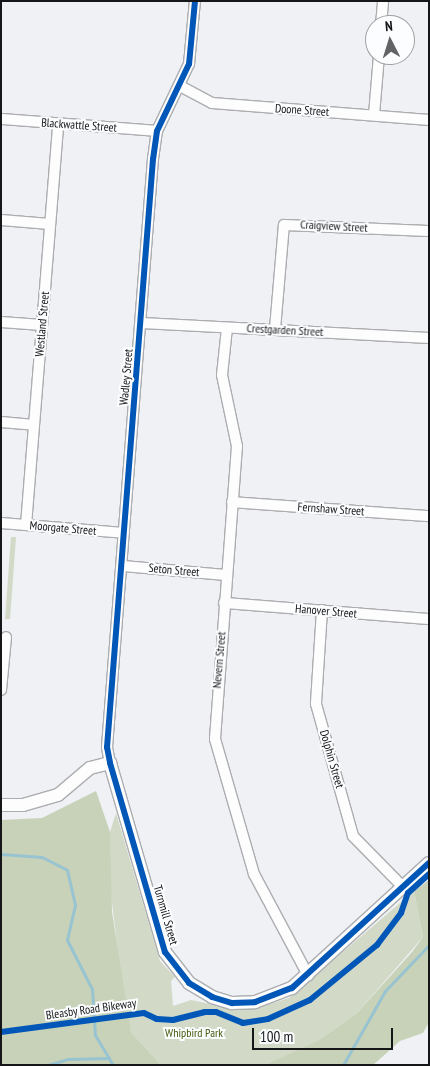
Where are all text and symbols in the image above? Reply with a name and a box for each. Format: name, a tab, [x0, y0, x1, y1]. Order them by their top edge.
north arrow	[365, 15, 415, 65]
text: N	[384, 17, 393, 35]
street label: Doone Street	[274, 101, 330, 119]
street label: Blackwattle Street	[41, 115, 117, 135]
street label: Craigview Street	[300, 217, 368, 235]
street label: Westland Street	[32, 291, 52, 357]
street label: Crestgarden Street	[246, 321, 324, 339]
street label: Wadley Street	[116, 348, 136, 406]
street label: Fernshaw Street	[297, 499, 365, 519]
street label: Moorgate Street	[29, 518, 97, 538]
street label: Seton Street	[148, 561, 200, 579]
street label: Hanover Street	[295, 601, 357, 621]
street label: Nevern Street	[209, 631, 229, 689]
street label: Dolphin Street	[317, 728, 347, 790]
street label: Turnmill Street	[151, 883, 181, 947]
street label: Bleasby Road Bikeway	[45, 996, 137, 1022]
scale bar	[255, 1018, 396, 1050]
park label: Whipbird Park	[165, 1026, 223, 1040]
text: 100 m	[260, 1027, 293, 1046]

